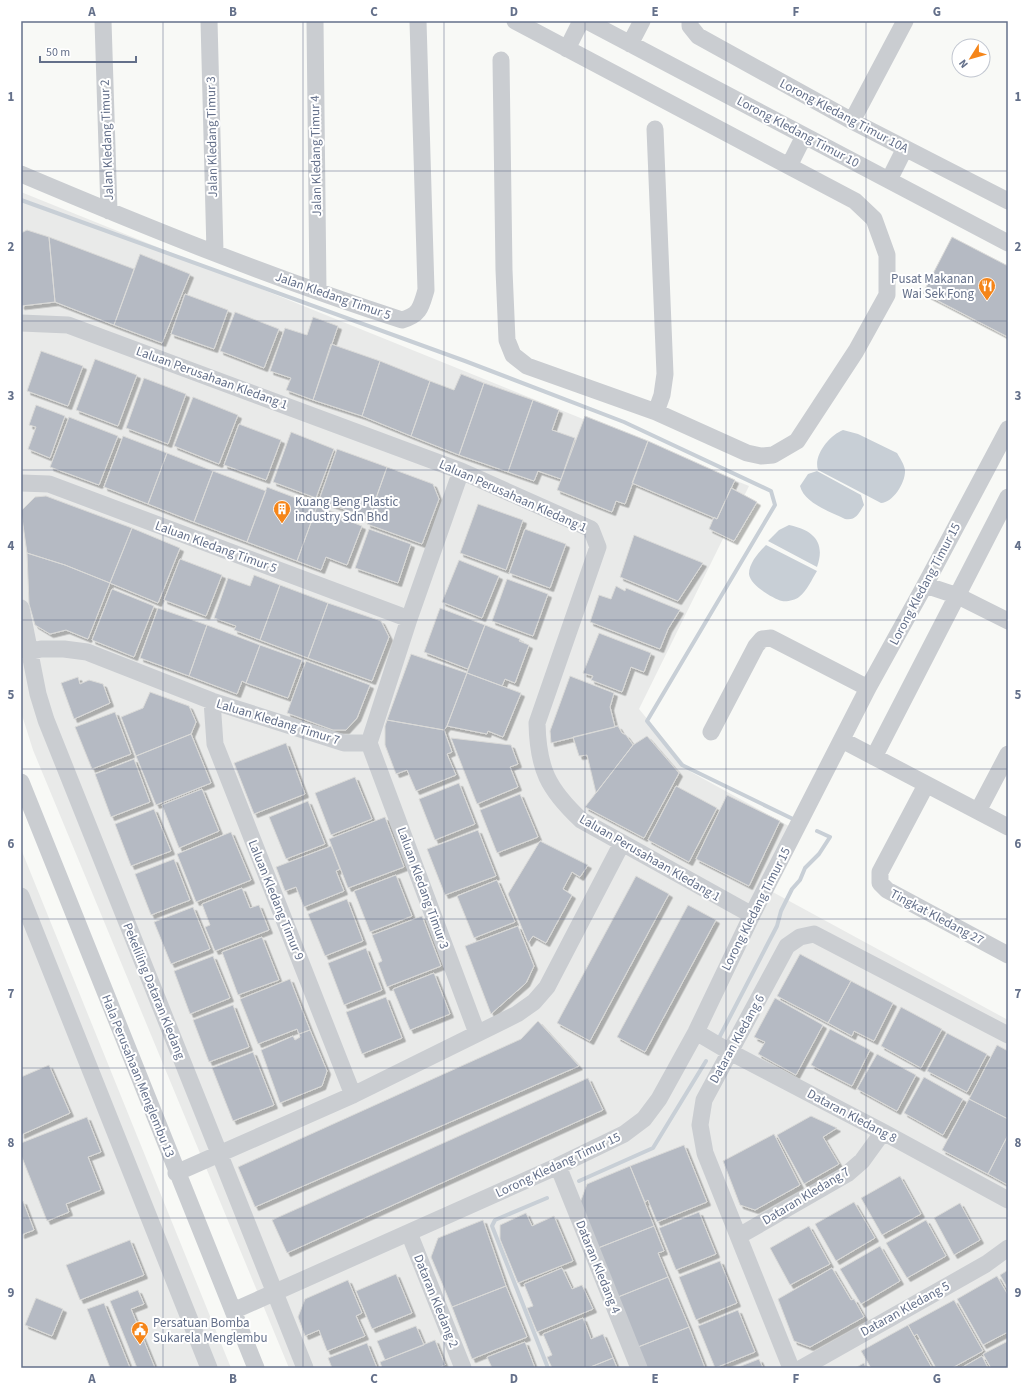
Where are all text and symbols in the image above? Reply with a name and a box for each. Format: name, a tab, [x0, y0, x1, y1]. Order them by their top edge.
text: A	[87, 3, 96, 21]
text: B	[229, 3, 237, 21]
text: C	[370, 3, 378, 21]
text: D	[510, 3, 518, 21]
text: E	[651, 3, 659, 21]
text: F	[793, 3, 800, 21]
text: G	[933, 3, 941, 21]
scale bar	[40, 38, 136, 64]
north arrow	[951, 38, 991, 78]
text: 50 m	[46, 44, 70, 61]
text: N	[955, 56, 972, 71]
street label: Lorong Kledang Timur 10A	[777, 75, 911, 157]
street label: Jalan Kledang Timur 3	[202, 76, 222, 198]
street label: Jalan Kledang Timur 2	[96, 79, 118, 201]
text: 1	[8, 88, 15, 106]
text: 1	[1015, 88, 1022, 106]
street label: Lorong Kledang Timur 10	[734, 93, 862, 171]
street label: Jalan Kledang Timur 4	[306, 95, 326, 217]
text: 2	[8, 238, 15, 256]
text: 2	[1015, 238, 1022, 256]
street label: Jalan Kledang Timur 5	[273, 268, 393, 324]
place label: Pusat Makanan Wai Sek Fong	[891, 270, 974, 303]
restaurant icon: Pusat Makanan Wai Sek Fong	[977, 276, 997, 301]
street label: Laluan Perusahaan Kledang 1	[134, 342, 290, 414]
text: 3	[8, 387, 15, 405]
text: 3	[1015, 387, 1022, 405]
street label: Laluan Perusahaan Kledang 1	[436, 455, 590, 537]
place label: Kuang Beng Plastic industry Sdn Bhd	[295, 493, 399, 526]
building icon: Kuang Beng Plastic industry Sdn Bhd	[272, 499, 292, 524]
street label: Laluan Kledang Timur 5	[153, 517, 279, 577]
street label: Lorong Kledang Timur 15	[885, 520, 965, 648]
text: 4	[8, 537, 15, 555]
text: 4	[1015, 537, 1022, 555]
text: 5	[8, 686, 15, 704]
text: 5	[1015, 686, 1022, 704]
street label: Laluan Kledang Timur 7	[214, 695, 342, 749]
street label: Laluan Perusahaan Kledang 1	[576, 810, 724, 906]
street label: Laluan Kledang Timur 3	[393, 825, 453, 951]
text: 6	[8, 835, 15, 853]
text: 6	[1015, 835, 1022, 853]
street label: Laluan Kledang Timur 9	[244, 837, 308, 963]
street label: Lorong Kledang Timur 15	[717, 844, 795, 974]
street label: Tingkat Kledang 27	[887, 885, 987, 949]
street label: Pekeliling Dataran Kledang	[118, 920, 190, 1062]
text: 7	[8, 985, 15, 1003]
text: 7	[1015, 985, 1022, 1003]
street label: Dataran Kledang 6	[705, 991, 769, 1087]
street label: Hala Perusahaan Menglembu 13	[97, 992, 179, 1160]
street label: Dataran Kledang 8	[804, 1085, 900, 1147]
street label: Lorong Kledang Timur 15	[492, 1128, 624, 1202]
text: 8	[8, 1134, 15, 1152]
text: 8	[1015, 1134, 1022, 1152]
street label: Dataran Kledang 7	[759, 1163, 853, 1229]
street label: Dataran Kledang 4	[571, 1218, 625, 1317]
street label: Dataran Kledang 2	[409, 1252, 463, 1350]
street label: Dataran Kledang 5	[857, 1277, 953, 1341]
text: 9	[8, 1284, 15, 1302]
text: 9	[1015, 1284, 1022, 1302]
place label: Persatuan Bomba Sukarela Menglembu	[153, 1314, 268, 1347]
public building icon: Persatuan Bomba Sukarela Menglembu	[130, 1320, 150, 1345]
text: A	[87, 1370, 96, 1388]
text: B	[229, 1370, 237, 1388]
text: C	[370, 1370, 378, 1388]
text: D	[510, 1370, 518, 1388]
text: E	[651, 1370, 659, 1388]
text: F	[793, 1370, 800, 1388]
text: G	[933, 1370, 941, 1388]

